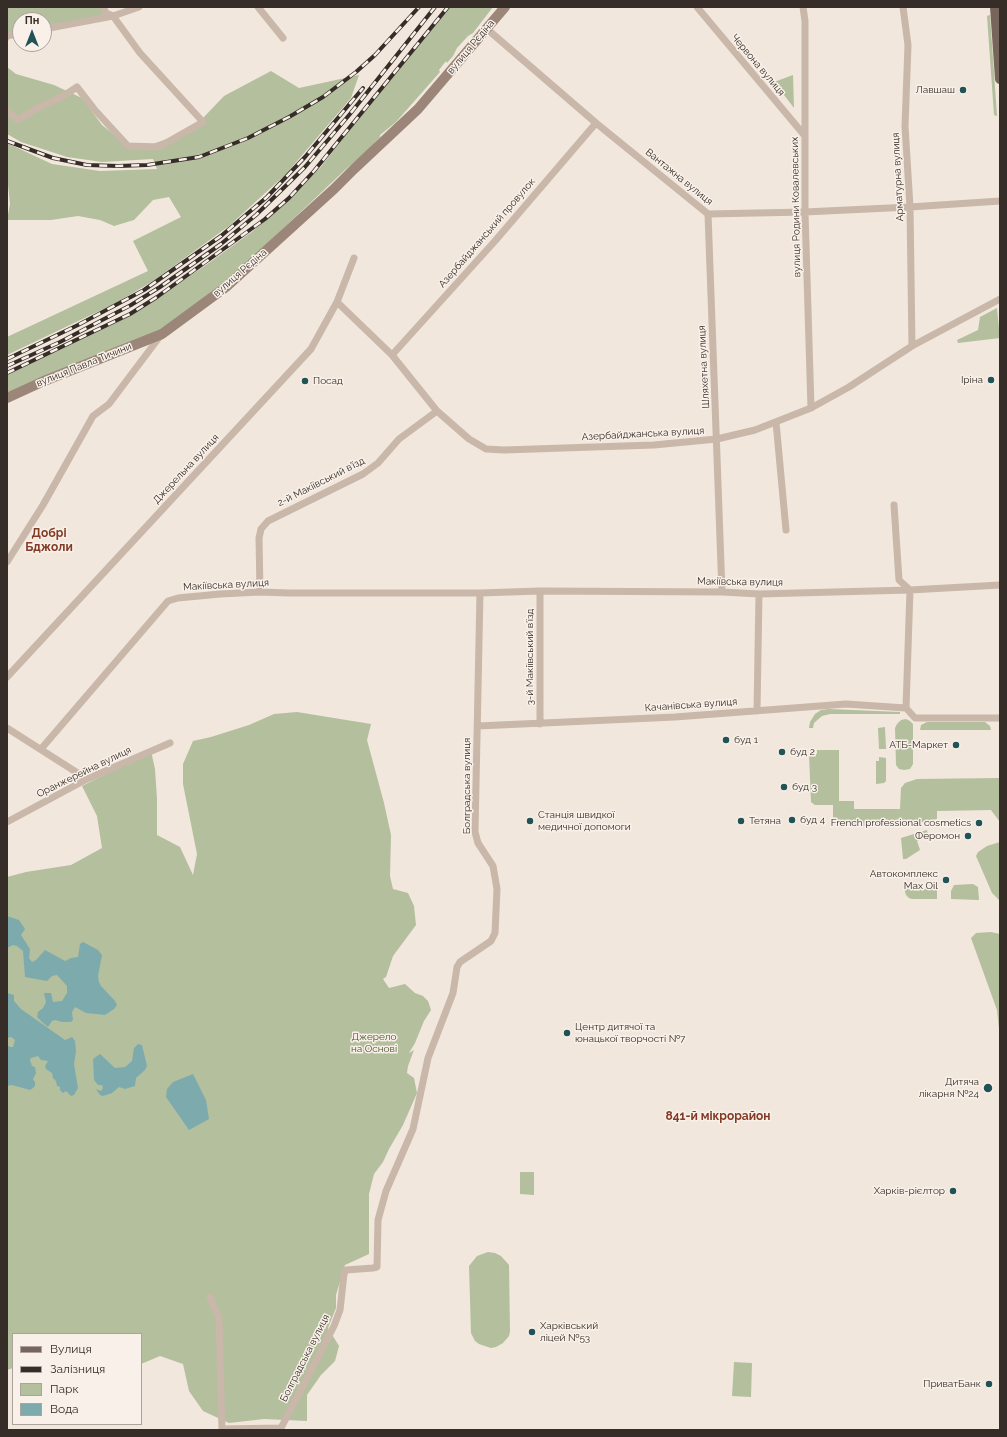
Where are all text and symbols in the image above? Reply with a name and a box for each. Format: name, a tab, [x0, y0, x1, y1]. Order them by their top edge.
north arrow	[12, 12, 52, 52]
text: Пн	[25, 14, 39, 27]
street label: вулиця Рєдіна	[445, 17, 497, 77]
street label: Червона вулиця	[729, 32, 787, 98]
place label: Лавшаш	[916, 84, 955, 96]
marker: Лавшаш	[958, 85, 968, 95]
street label: Арматурна вулиця	[890, 132, 906, 222]
street label: вулиця Родини Ковалевських	[789, 137, 803, 277]
street label: Вантажна вулиця	[643, 146, 715, 208]
street label: Азербайджанський провулок	[436, 176, 538, 290]
street label: вулиця Рєдіна	[211, 247, 269, 299]
street label: Шляхетна вулиця	[696, 325, 712, 409]
street label: вулиця Павла Тичини	[35, 340, 133, 390]
place label: Іріна	[961, 374, 983, 386]
place label: Посад	[313, 375, 343, 387]
marker: Іріна	[986, 375, 996, 385]
marker: Посад	[300, 376, 310, 386]
street label: Азербайджанська вулиця	[581, 425, 705, 443]
street label: Джерельна вулиця	[151, 432, 221, 506]
street label: 2-й Макіївський в’їзд	[275, 455, 367, 509]
district label: Добрі Бджоли	[25, 526, 73, 554]
street label: Макіївська вулиця	[697, 575, 783, 589]
street label: Макіївська вулиця	[183, 577, 269, 593]
street label: 3-й Макіївський в’їзд	[524, 609, 536, 705]
street label: Качанівська вулиця	[644, 696, 738, 714]
place label: буд 1	[734, 734, 758, 746]
marker: буд 1	[721, 735, 731, 745]
street label: Болградська вулиця	[461, 738, 473, 834]
place label: АТБ-Маркет	[889, 739, 948, 751]
marker: АТБ-Маркет	[951, 740, 961, 750]
street label: Оранжерейна вулиця	[35, 744, 133, 800]
place label: буд 2	[790, 746, 815, 758]
marker: буд 2	[777, 747, 787, 757]
place label: буд 3	[792, 781, 817, 793]
marker: буд 3	[779, 782, 789, 792]
place label: Станція швидкої медичної допомоги	[538, 809, 631, 832]
place label: буд 4	[800, 814, 825, 826]
place label: Тетяна	[749, 815, 781, 827]
marker: буд 4	[787, 815, 797, 825]
marker: Станція швидкої медичної допомоги	[525, 816, 535, 826]
marker: Тетяна	[736, 816, 746, 826]
place label: French professional cosmetics	[831, 817, 971, 829]
marker: French professional cosmetics	[974, 818, 984, 828]
place label: Феромон	[915, 830, 960, 842]
marker: Феромон	[963, 831, 973, 841]
place label: Автокомплекс Max Oil	[870, 868, 938, 892]
marker: Автокомплекс Max Oil	[941, 875, 951, 885]
place label: Центр дитячої та юнацької творчості №7	[575, 1021, 685, 1044]
marker: Центр дитячої та юнацької творчості №7	[562, 1028, 572, 1038]
park label: Джерело на Основі	[351, 1031, 397, 1054]
place label: Дитяча лікарня №24	[919, 1076, 979, 1100]
marker: Дитяча лікарня №24	[982, 1082, 994, 1094]
district label: 841-й мікрорайон	[665, 1109, 771, 1123]
place label: Харків-рієлтор	[874, 1185, 945, 1197]
marker: Харків-рієлтор	[948, 1186, 958, 1196]
street label: Болградська вулиця	[278, 1312, 332, 1404]
place label: Харківський ліцей №53	[540, 1320, 598, 1344]
marker: Харківський ліцей №53	[527, 1327, 537, 1337]
legend	[12, 1333, 142, 1425]
text: Вулиця	[50, 1342, 92, 1356]
text: Залізниця	[50, 1362, 105, 1376]
place label: ПриватБанк	[923, 1378, 981, 1390]
marker: ПриватБанк	[984, 1379, 994, 1389]
text: Парк	[50, 1382, 79, 1396]
text: Вода	[50, 1402, 79, 1416]

